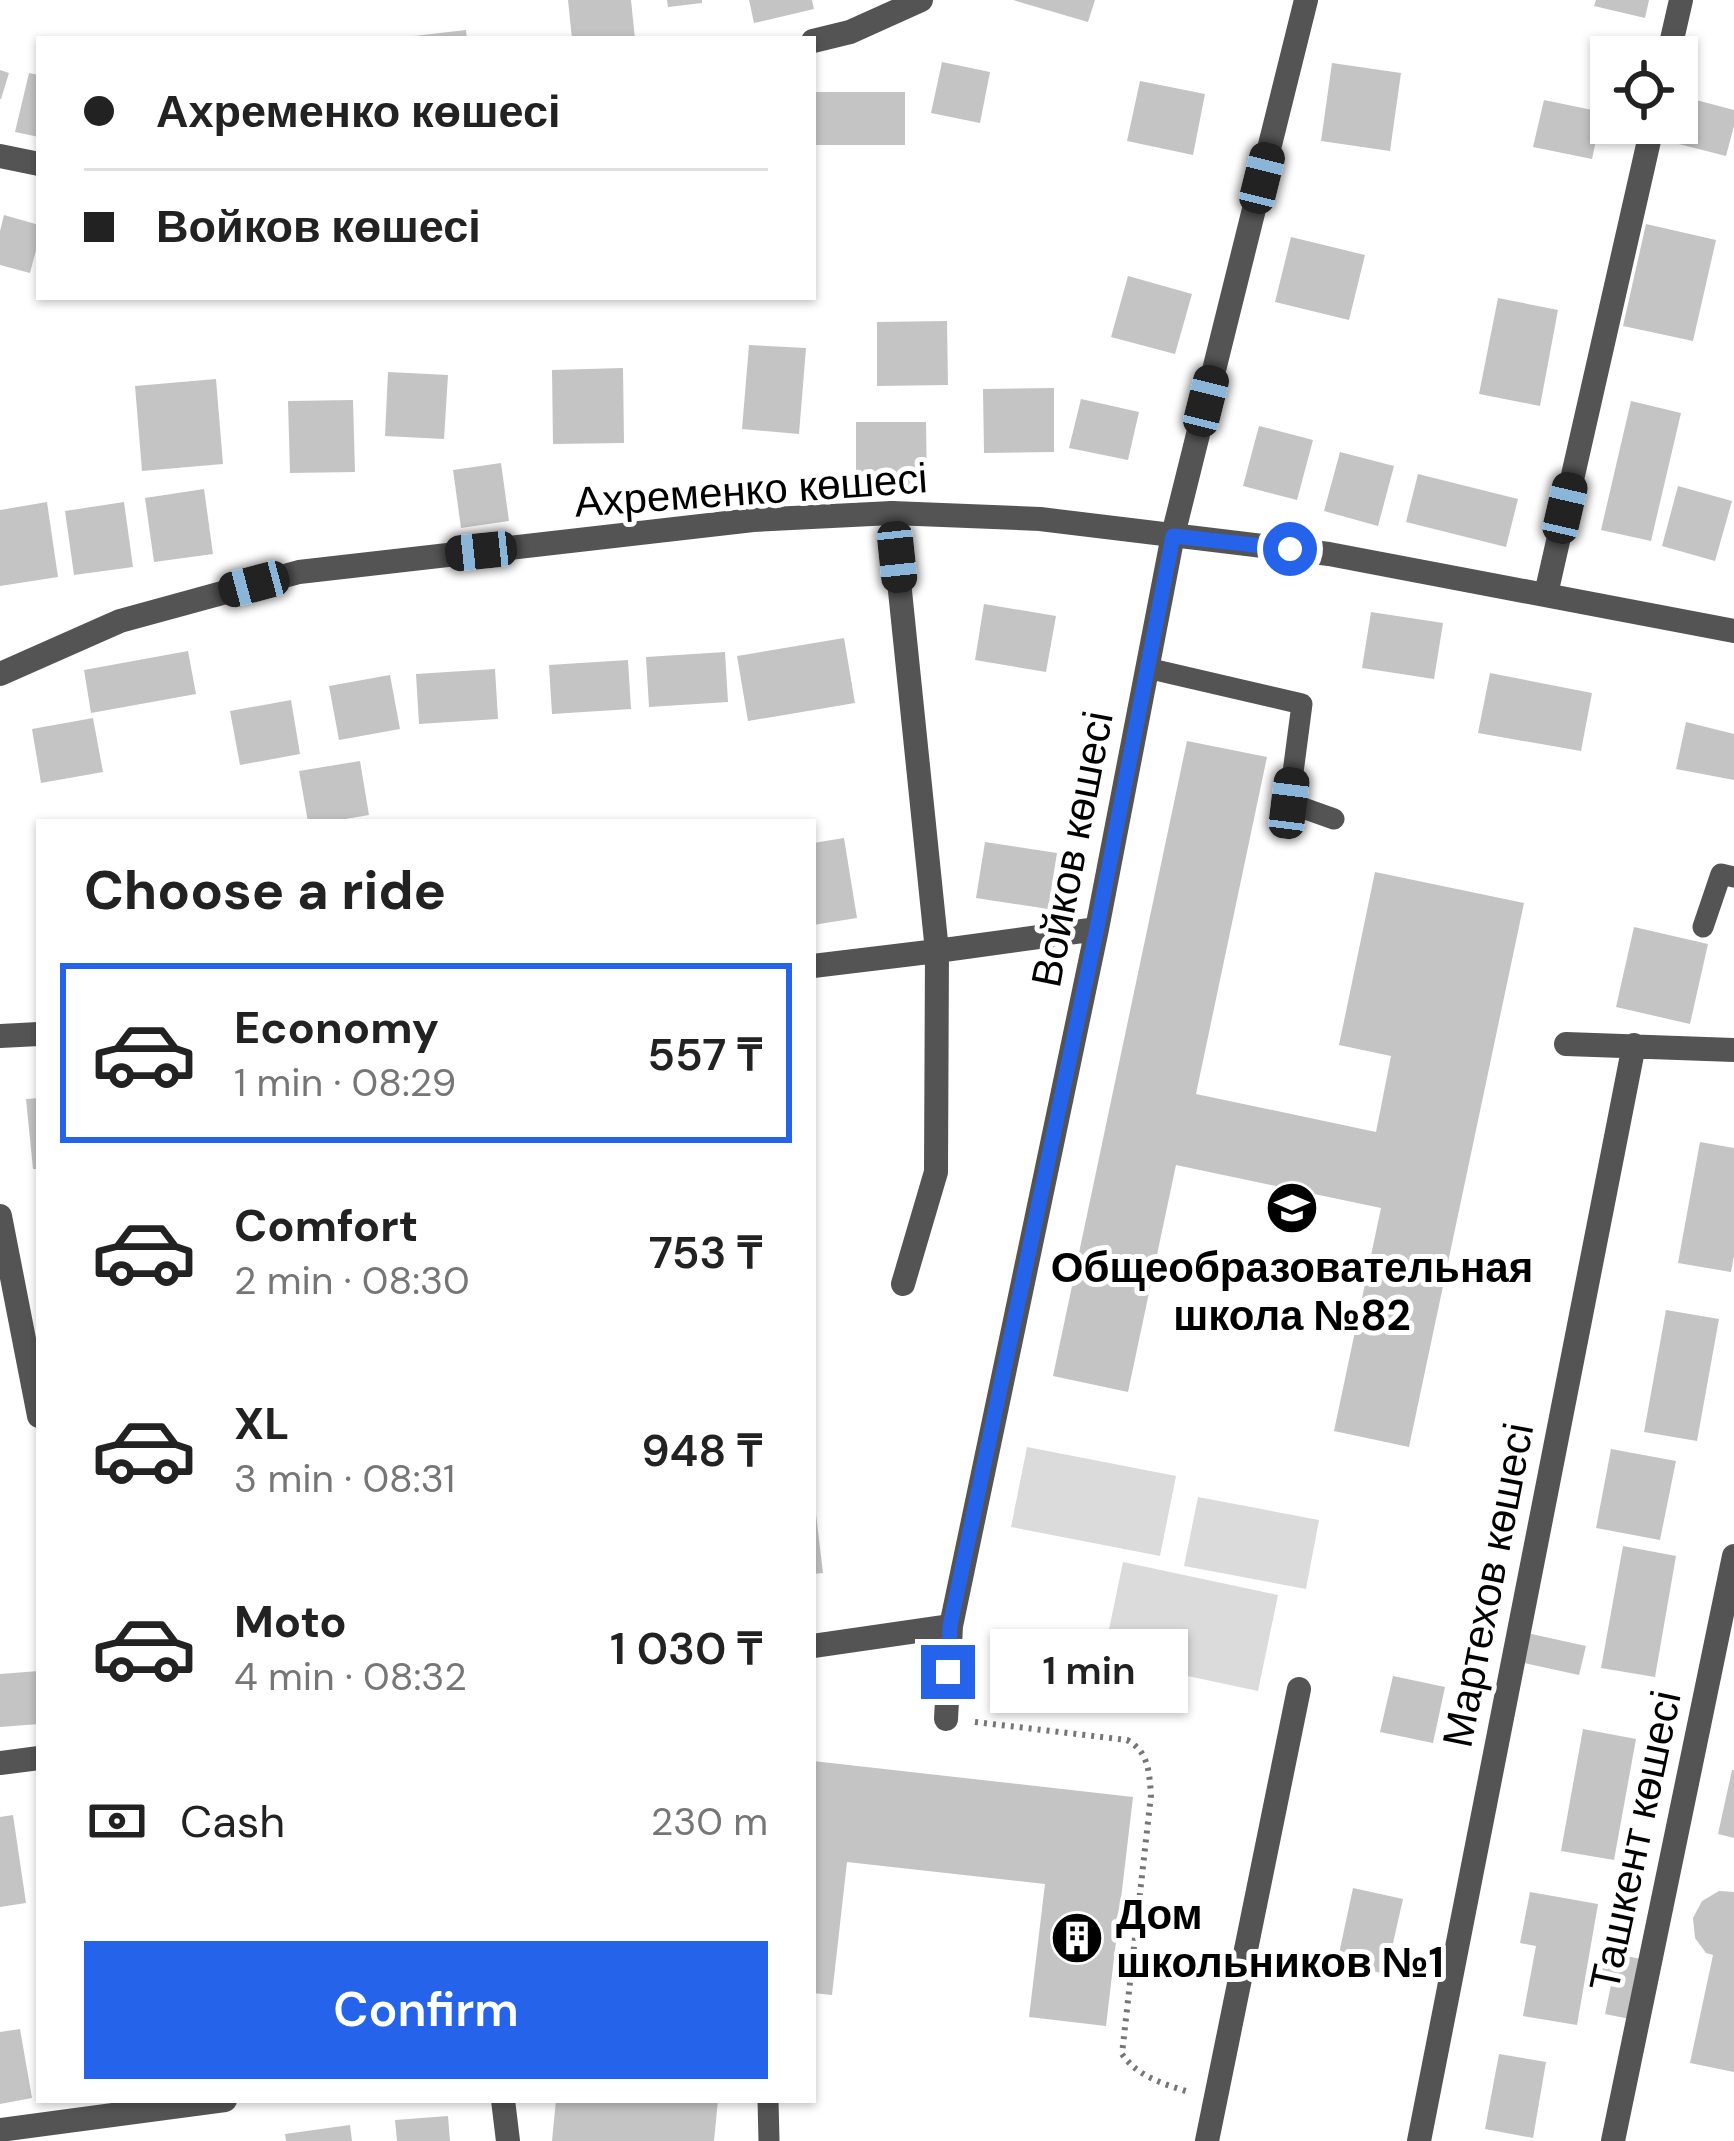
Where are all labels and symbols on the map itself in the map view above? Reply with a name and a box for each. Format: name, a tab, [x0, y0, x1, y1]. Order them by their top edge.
car	[1236, 139, 1288, 217]
car	[1180, 362, 1232, 440]
street label: Ахременко көшесі	[573, 450, 929, 530]
car	[1539, 469, 1591, 547]
car	[875, 519, 919, 595]
route start	[1263, 522, 1317, 576]
car	[443, 529, 519, 573]
car	[215, 557, 293, 611]
street label: Войков көшесі	[1018, 707, 1126, 991]
car	[1267, 765, 1311, 841]
school or university icon: Общеобразовательная школа №82	[1264, 1180, 1320, 1236]
place label: Общеобразовательная школа №82	[1051, 1240, 1533, 1343]
street label: Мартехов көшесі	[1430, 1418, 1546, 1752]
callout: 1 min	[990, 1630, 1188, 1714]
route end	[921, 1645, 975, 1699]
street label: Ташкент көшесі	[1576, 1686, 1694, 1996]
place label: Дом школьников №1	[1116, 1887, 1444, 1990]
building icon: Дом школьников №1	[1049, 1910, 1105, 1966]

